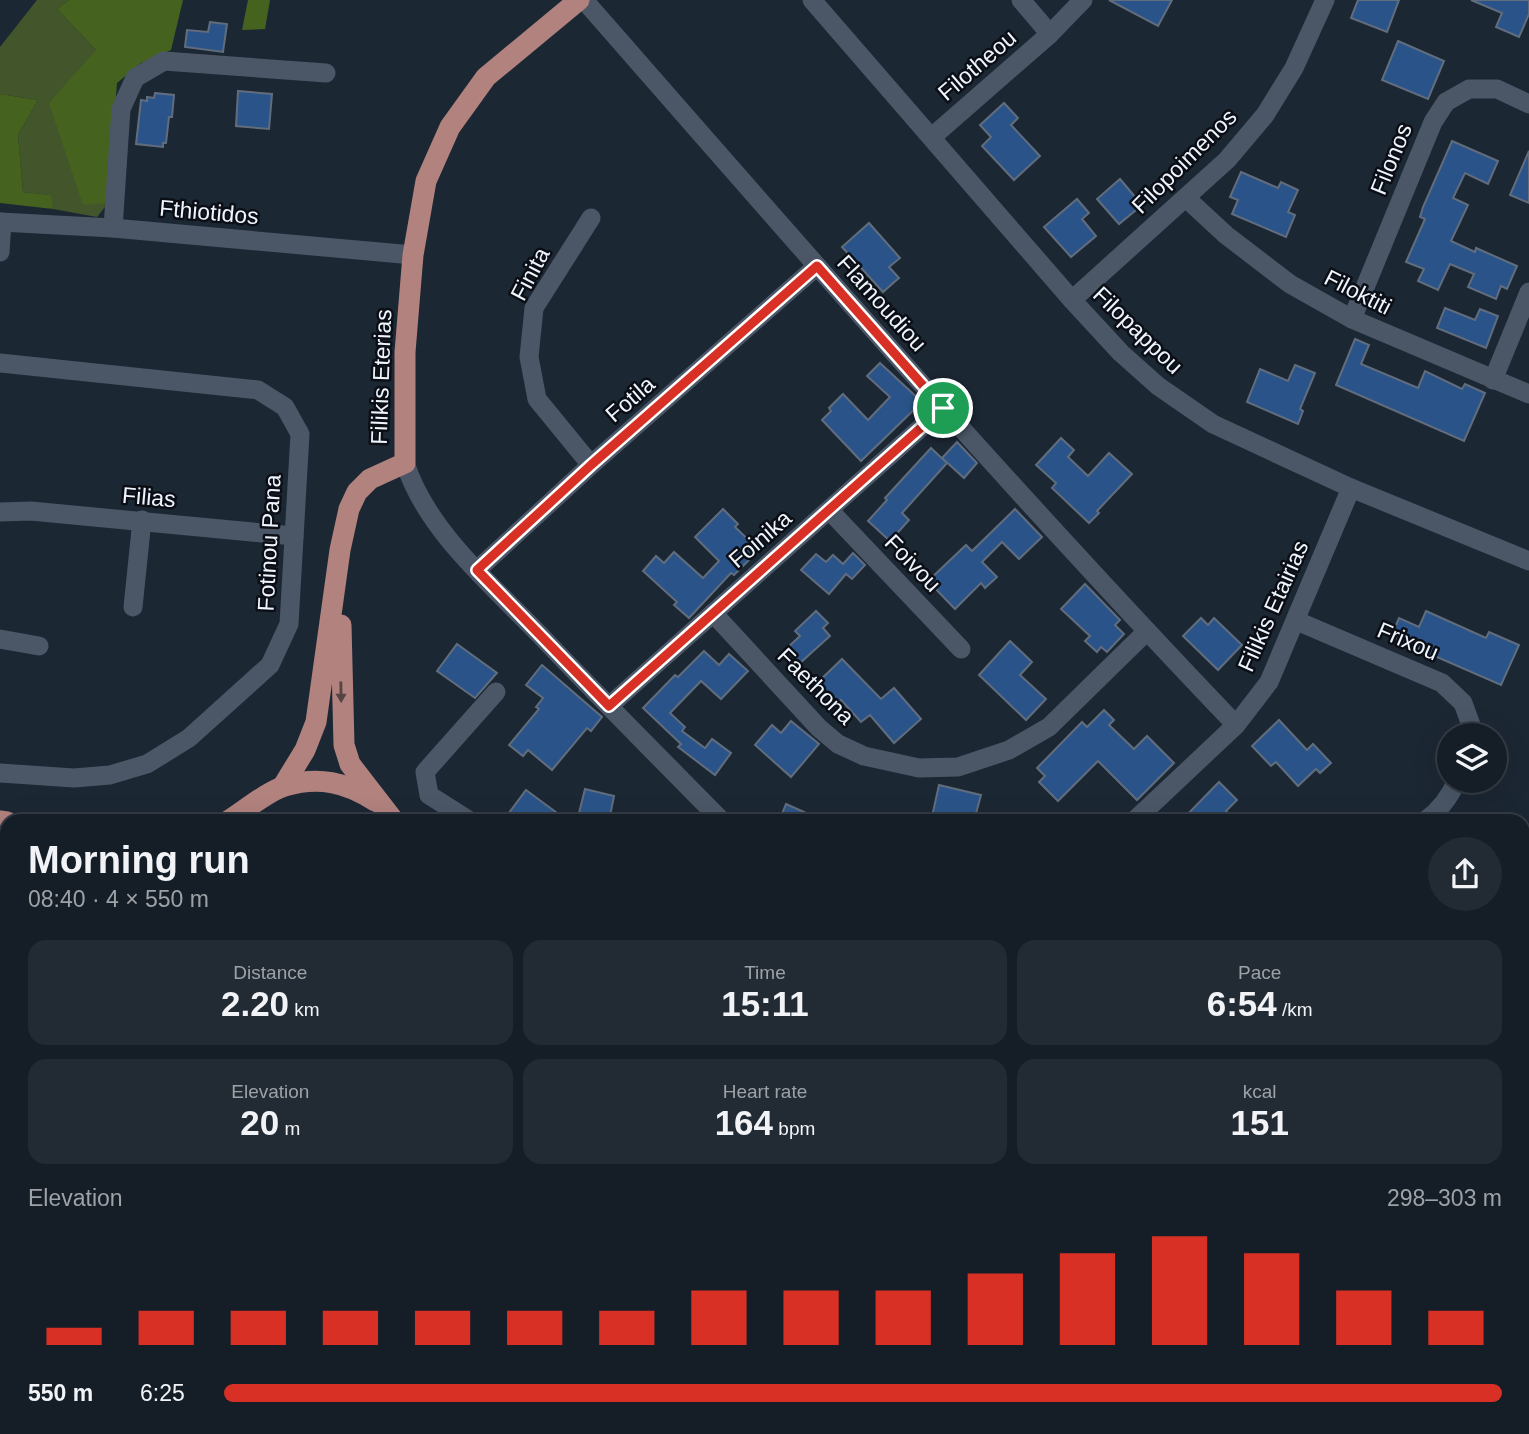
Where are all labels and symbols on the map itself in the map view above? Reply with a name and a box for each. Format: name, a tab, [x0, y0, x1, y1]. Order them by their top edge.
street label: Filotheou	[933, 24, 1021, 106]
street label: Filopoimenos	[1126, 103, 1242, 219]
street label: Filonos	[1365, 120, 1417, 198]
street label: Fthiotidos	[158, 195, 260, 229]
street label: Finita	[505, 243, 555, 305]
street label: Flamoudiou	[832, 250, 932, 356]
street label: Filoktiti	[1320, 264, 1396, 320]
street label: Filopappou	[1088, 281, 1188, 379]
street label: Filikis Eterias	[366, 309, 396, 445]
street label: Fotila	[600, 371, 660, 427]
pin	[913, 378, 973, 438]
street label: Fotinou Pana	[252, 474, 286, 612]
street label: Filias	[121, 482, 177, 512]
street label: Foinika	[723, 505, 797, 573]
street label: Foivou	[880, 529, 946, 597]
street label: Filikis Etairias	[1233, 537, 1313, 675]
street label: Frixou	[1374, 617, 1442, 665]
street label: Faethona	[772, 642, 860, 730]
one-way arrow	[335, 681, 347, 703]

